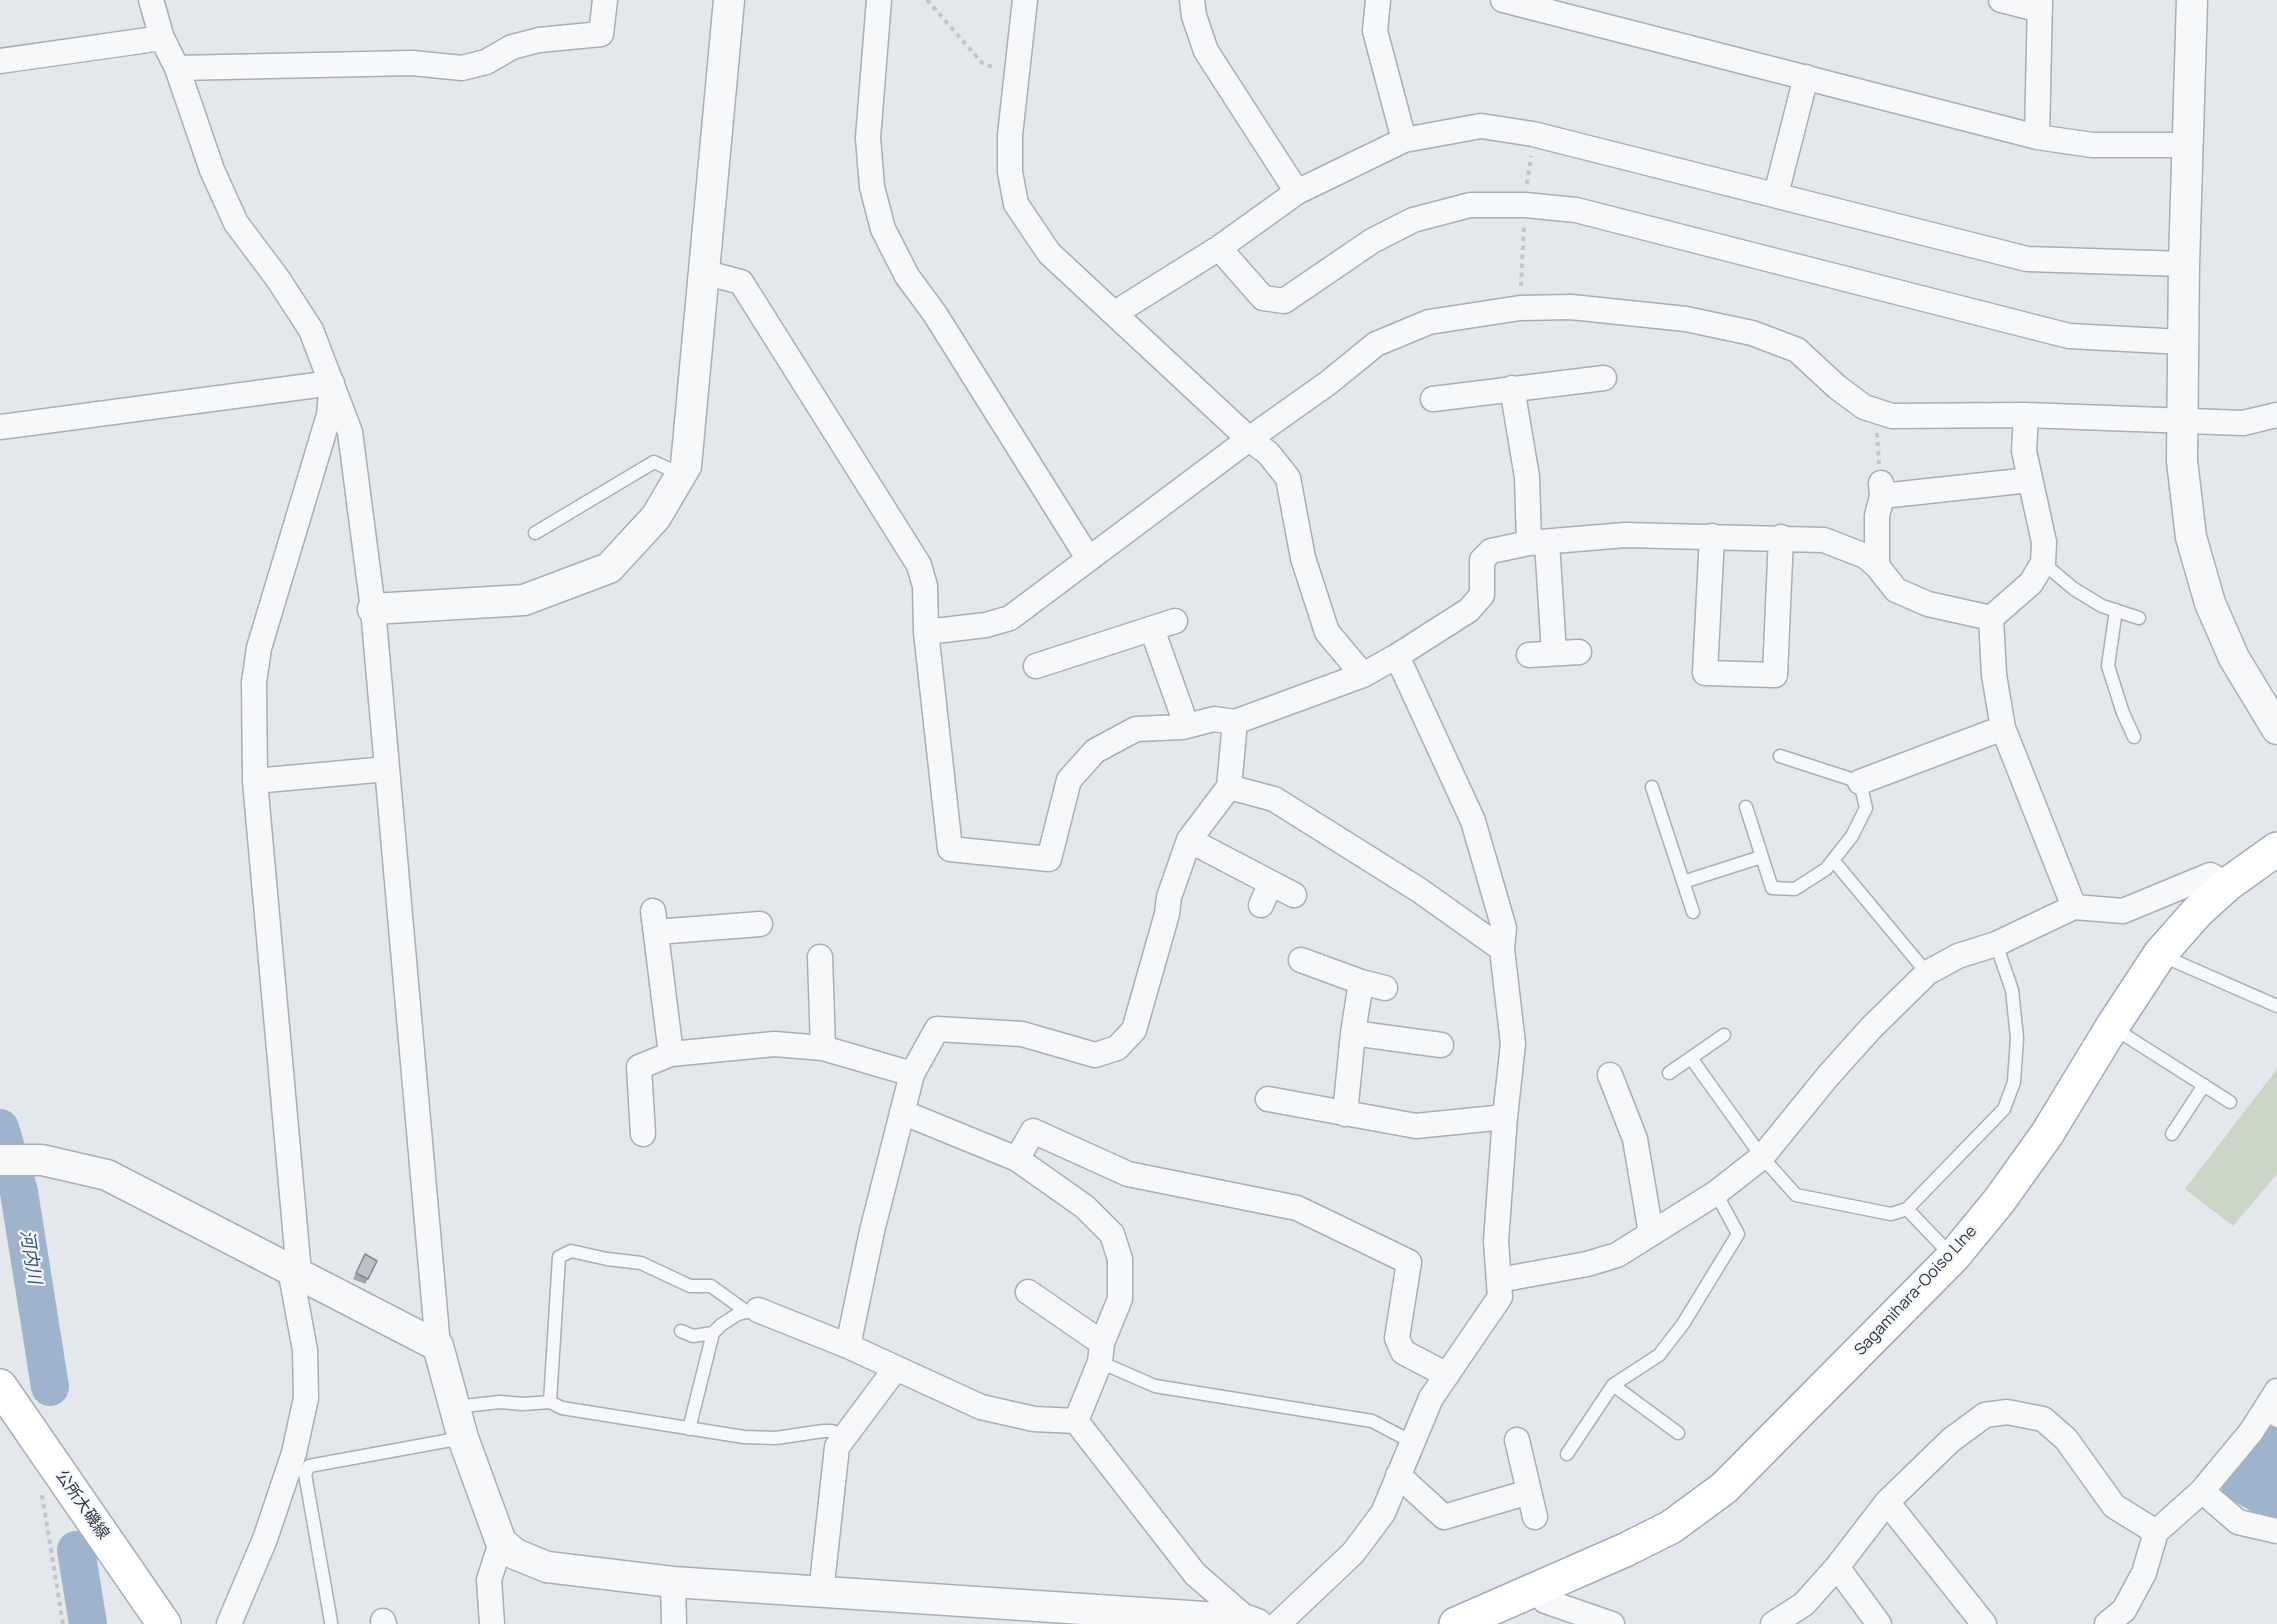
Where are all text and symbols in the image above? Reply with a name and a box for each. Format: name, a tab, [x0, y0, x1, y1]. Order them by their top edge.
street label: Sagamihara-Ooiso LIne	[1851, 1222, 1981, 1360]
water label: 河内川	[15, 1229, 45, 1285]
street label: 公所大磯線	[51, 1467, 113, 1543]

